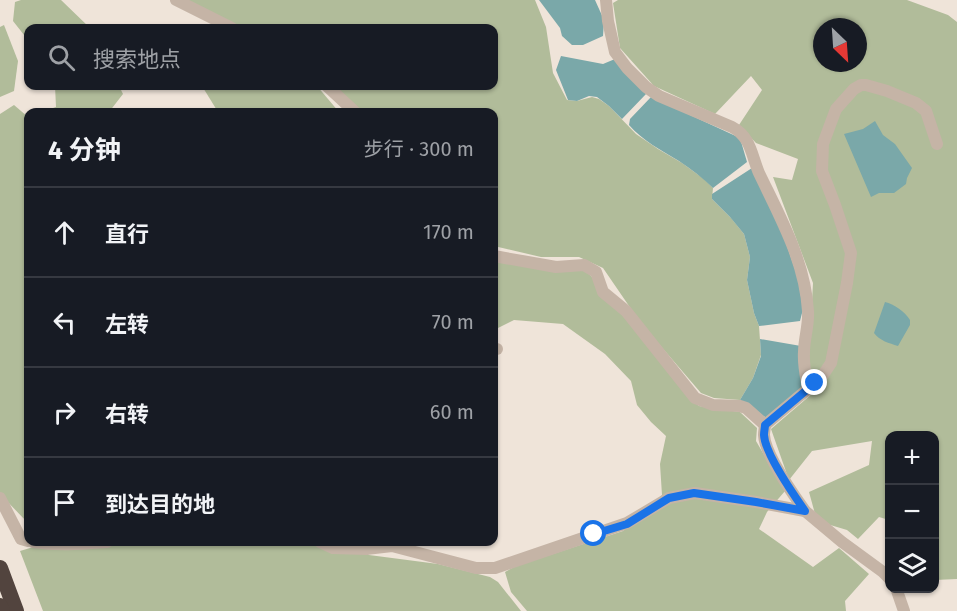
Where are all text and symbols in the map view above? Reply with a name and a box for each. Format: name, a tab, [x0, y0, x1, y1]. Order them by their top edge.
north arrow	[813, 18, 867, 72]
search box	[24, 24, 498, 90]
icon: search	[45, 41, 78, 74]
text: 搜索地点	[93, 46, 181, 73]
text: 4 分钟	[48, 135, 121, 166]
text: 步行 · 300 m	[364, 137, 474, 161]
icon: ahead	[48, 216, 81, 249]
text: 170 m	[423, 220, 474, 244]
text: 直行	[105, 221, 149, 248]
icon: left	[48, 306, 81, 339]
text: 70 m	[432, 310, 474, 334]
text: 左转	[105, 311, 149, 338]
route end	[801, 369, 827, 395]
icon: right	[48, 396, 81, 429]
text: 60 m	[430, 400, 474, 424]
text: 右转	[105, 401, 149, 428]
map controls	[885, 431, 939, 593]
button: +	[885, 431, 939, 485]
button: −	[885, 485, 939, 539]
icon: arrive	[48, 486, 81, 519]
text: 到达目的地	[105, 491, 215, 518]
route start	[580, 520, 606, 546]
button: layers	[885, 539, 939, 593]

